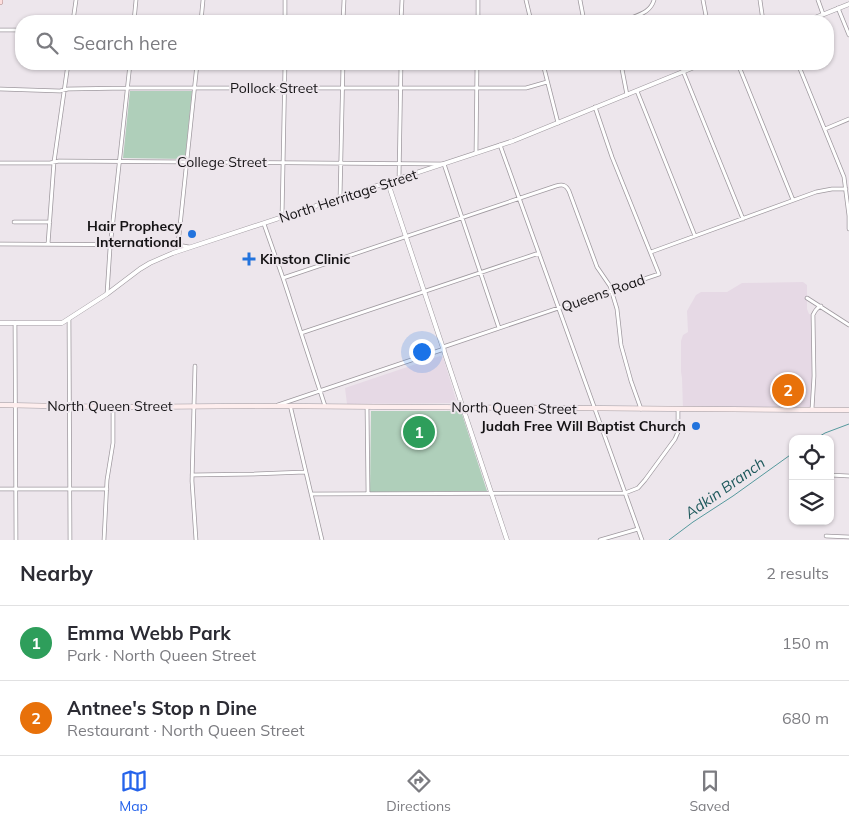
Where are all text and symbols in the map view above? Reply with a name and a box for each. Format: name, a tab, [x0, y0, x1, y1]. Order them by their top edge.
search box	[15, 15, 834, 70]
icon: search	[33, 29, 61, 57]
text: Search here	[73, 31, 177, 55]
street label: Pollock Street	[230, 79, 318, 97]
street label: College Street	[177, 153, 267, 171]
street label: North Herritage Street	[277, 165, 419, 227]
place label: Hair Prophecy International	[87, 217, 182, 251]
marker: Hair Prophecy International	[186, 228, 198, 240]
place label: Kinston Clinic	[260, 250, 350, 268]
marker: Kinston Clinic	[242, 252, 256, 266]
street label: Queens Road	[559, 270, 647, 316]
your location	[409, 339, 435, 365]
pin: 2	[772, 371, 804, 409]
street label: North Queen Street	[47, 397, 173, 415]
street label: North Queen Street	[451, 398, 577, 418]
pin: 1	[403, 413, 435, 451]
place label: Judah Free Will Baptist Church	[481, 417, 686, 435]
marker: Judah Free Will Baptist Church	[690, 420, 702, 432]
map controls	[789, 435, 834, 525]
button: locate	[789, 435, 834, 480]
water label: Adkin Branch	[680, 453, 769, 523]
button: layers	[789, 480, 834, 525]
text: Nearby	[20, 560, 93, 586]
text: 2 results	[766, 563, 829, 583]
text: Emma Webb Park	[67, 621, 231, 645]
text: 1	[31, 633, 41, 653]
text: 150 m	[782, 633, 829, 653]
text: Park · North Queen Street	[67, 645, 256, 665]
text: Antnee's Stop n Dine	[67, 696, 257, 720]
text: 2	[31, 708, 41, 728]
text: 680 m	[782, 708, 829, 728]
text: Restaurant · North Queen Street	[67, 720, 305, 740]
tab: Map	[119, 767, 148, 815]
tab: Directions	[386, 767, 451, 815]
tab: Saved	[689, 767, 730, 815]

